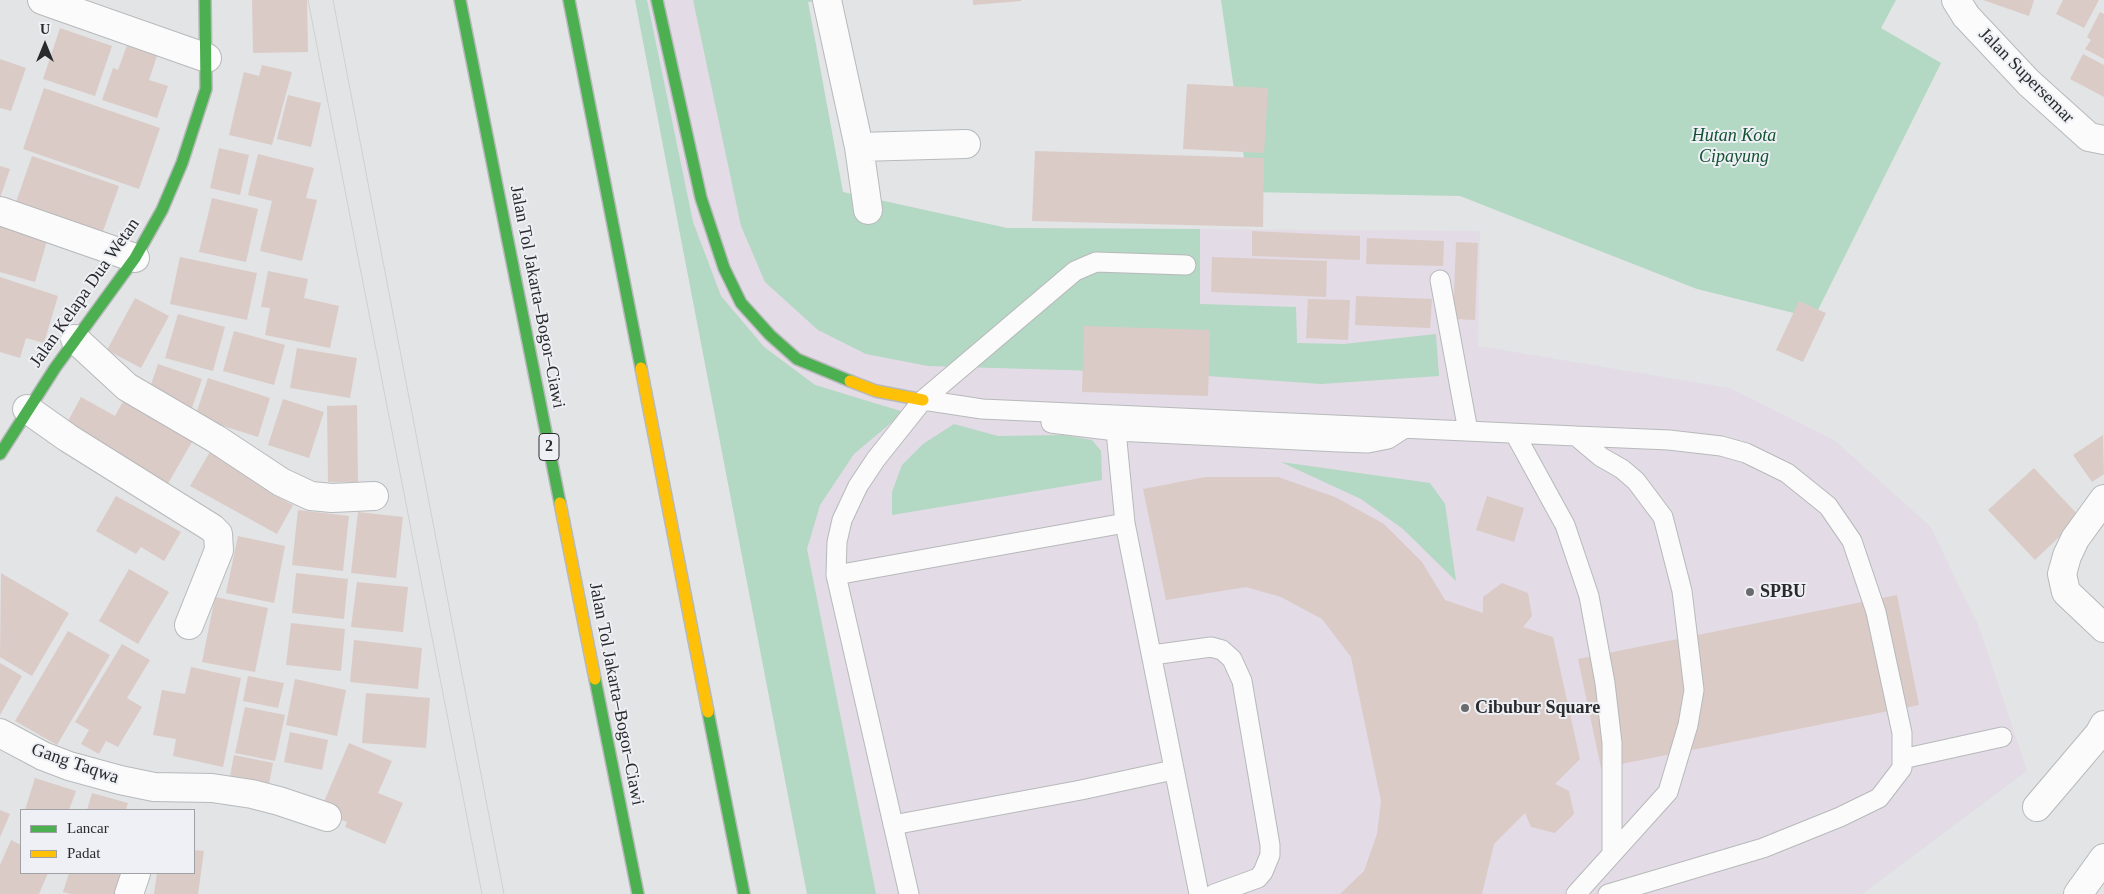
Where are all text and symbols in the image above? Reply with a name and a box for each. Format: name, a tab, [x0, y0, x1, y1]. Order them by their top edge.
north arrow	[20, 20, 70, 70]
text: U	[40, 22, 50, 37]
street label: Jalan Supersemar	[1974, 24, 2078, 128]
park label: Hutan Kota Cipayung	[1692, 125, 1776, 168]
street label: Jalan Tol Jakarta–Bogor–Ciawi	[505, 184, 569, 410]
street label: Jalan Kelapa Dua Wetan	[25, 214, 145, 372]
road number: 2	[539, 434, 559, 461]
street label: Jalan Tol Jakarta–Bogor–Ciawi	[584, 581, 648, 807]
place label: SPBU	[1760, 581, 1806, 603]
marker: SPBU	[1744, 586, 1756, 598]
place label: Cibubur Square	[1475, 697, 1600, 719]
marker: Cibubur Square	[1459, 702, 1471, 714]
street label: Gang Taqwa	[28, 739, 122, 789]
legend	[20, 809, 195, 874]
text: Lancar	[67, 820, 109, 836]
text: Padat	[67, 845, 100, 861]

